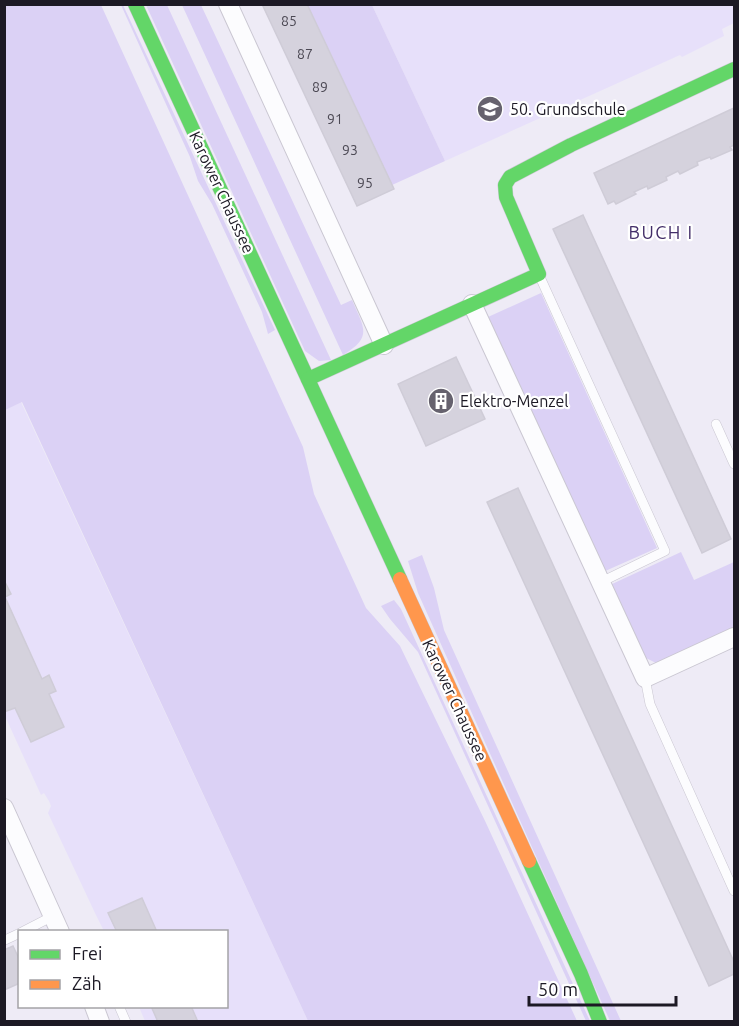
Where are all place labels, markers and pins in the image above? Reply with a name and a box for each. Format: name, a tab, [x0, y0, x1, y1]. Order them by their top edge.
school or university icon: 50. Grundschule	[475, 94, 505, 124]
place label: 50. Grundschule	[510, 100, 626, 118]
building icon: Elektro-Menzel	[426, 386, 456, 416]
place label: Elektro-Menzel	[460, 392, 569, 410]

